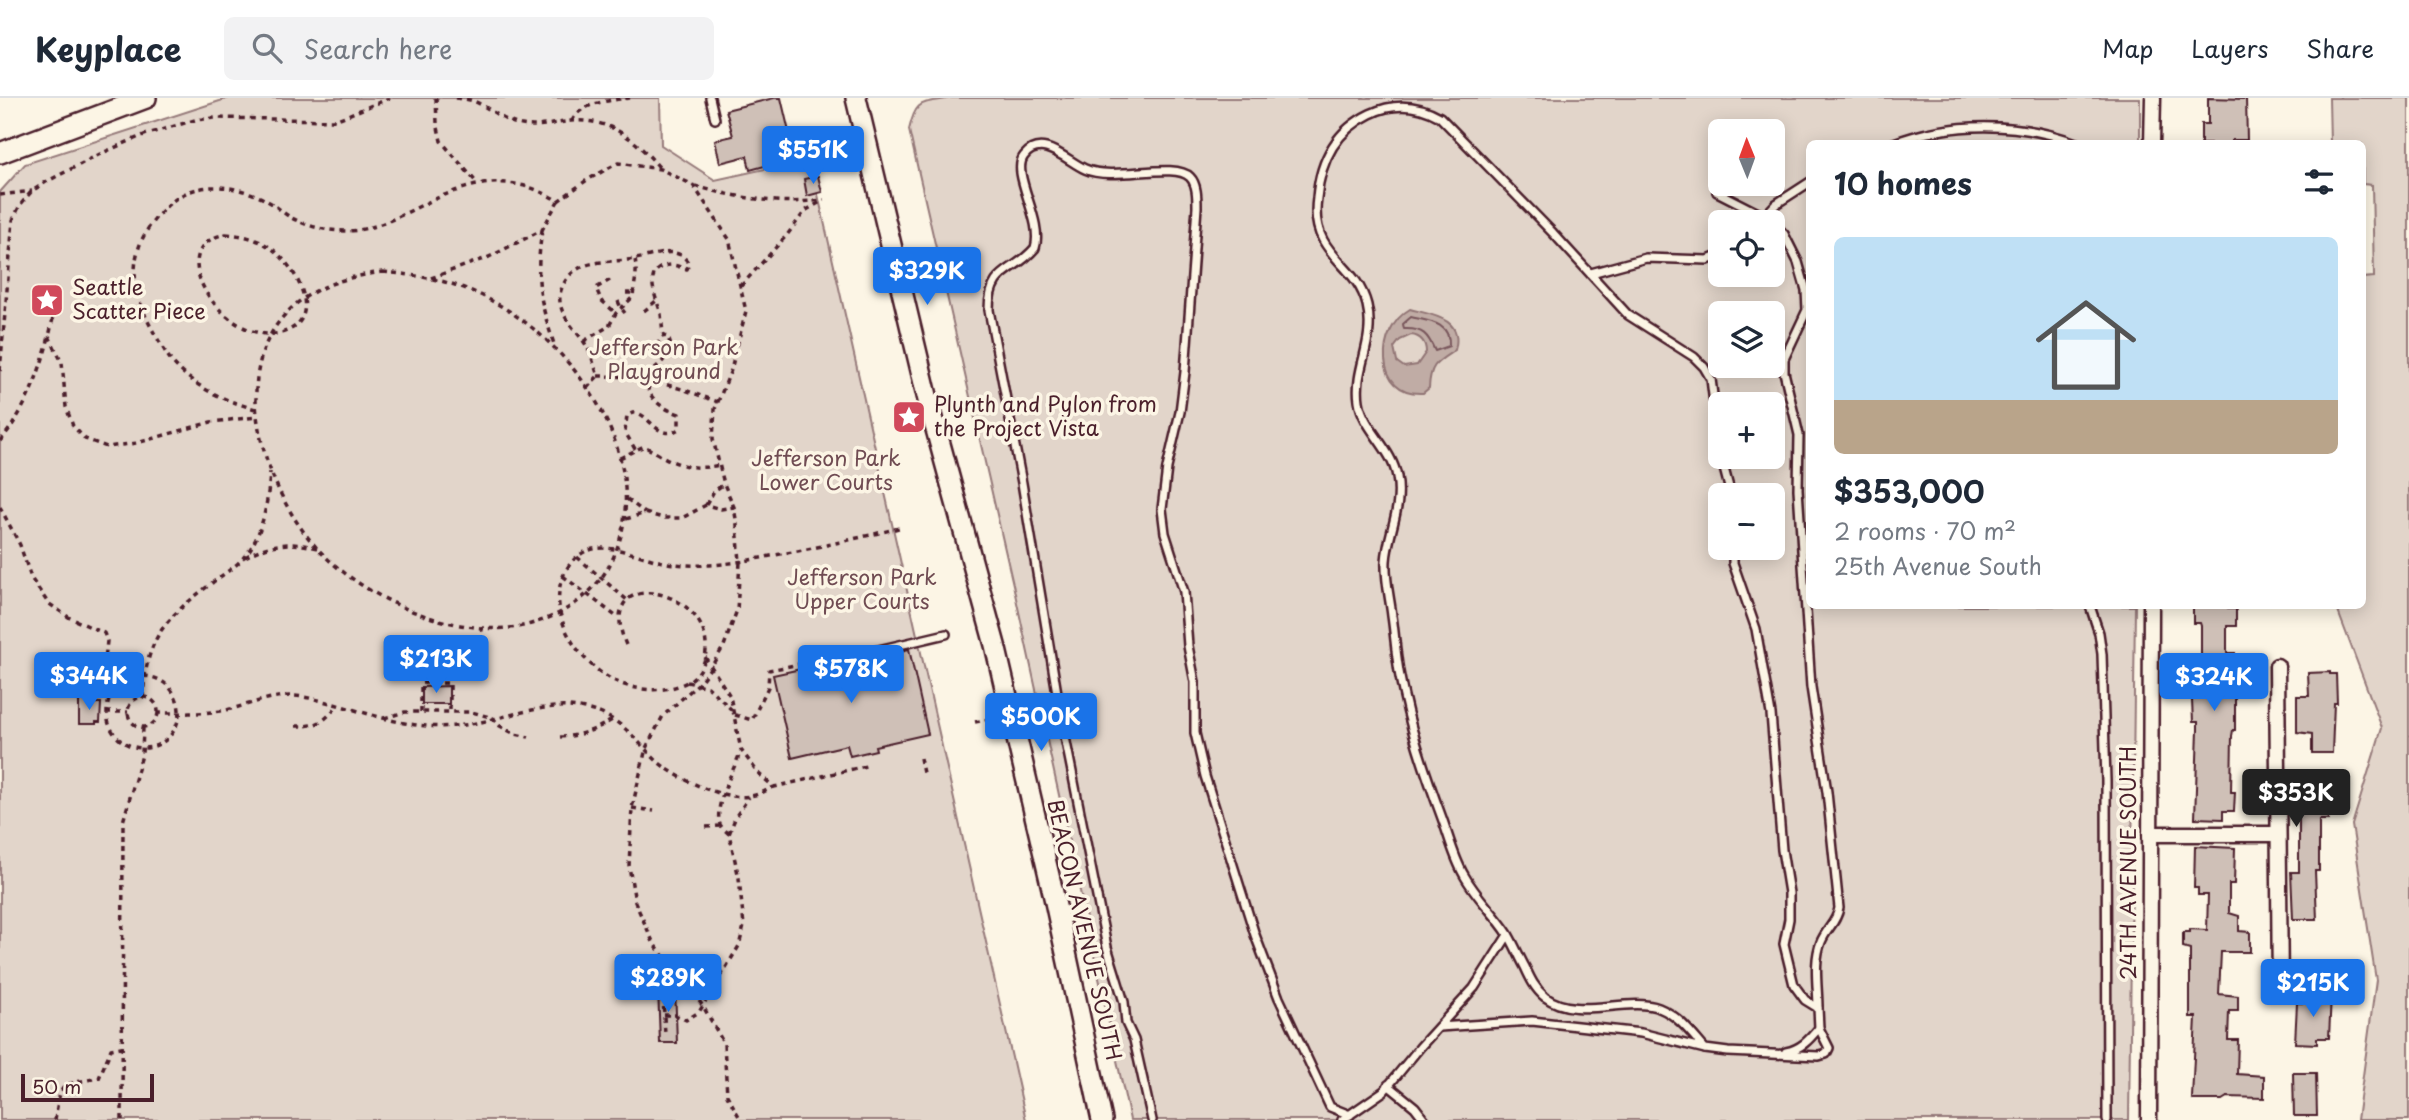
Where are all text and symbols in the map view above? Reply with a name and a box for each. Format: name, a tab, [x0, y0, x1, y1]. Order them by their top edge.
search box	[224, 17, 714, 80]
text: Keyplace	[35, 23, 182, 73]
icon: search	[248, 29, 286, 67]
text: Search here	[304, 29, 452, 68]
text: Map	[2102, 30, 2153, 66]
text: Layers	[2191, 30, 2268, 66]
text: Share	[2306, 30, 2374, 66]
north arrow	[1708, 119, 1785, 196]
map controls	[1708, 119, 1785, 560]
pin: $551K	[764, 126, 862, 186]
text: $551K	[778, 131, 848, 166]
text: 10 homes	[1834, 160, 1972, 205]
icon: filters	[2300, 163, 2338, 201]
button: locate	[1708, 210, 1785, 287]
pin: $329K	[878, 248, 976, 307]
text: $329K	[889, 252, 965, 287]
place label: Seattle Scatter Piece	[72, 270, 206, 326]
place icon: Seattle Scatter Piece	[28, 281, 66, 319]
icon: home	[2023, 282, 2149, 408]
button: layers	[1708, 301, 1785, 378]
park label: Jefferson Park Playground	[589, 330, 739, 386]
place label: Plynth and Pylon from the Project Vista	[934, 387, 1157, 443]
button: +	[1708, 392, 1785, 469]
place icon: Plynth and Pylon from the Project Vista	[890, 398, 928, 436]
park label: Jefferson Park Lower Courts	[751, 441, 901, 497]
text: $353,000	[1834, 468, 1985, 513]
button: −	[1708, 483, 1785, 560]
text: 2 rooms · 70 m²	[1834, 513, 2016, 548]
text: 25th Avenue South	[1834, 548, 2042, 583]
park label: Jefferson Park Upper Courts	[787, 560, 937, 616]
pin: $213K	[387, 636, 485, 695]
text: $213K	[400, 640, 472, 675]
pin: $578K	[802, 646, 900, 705]
text: $578K	[814, 650, 888, 685]
pin: $344K	[40, 652, 138, 712]
pin: $324K	[2165, 654, 2263, 713]
text: $344K	[50, 657, 128, 692]
text: $324K	[2175, 658, 2253, 693]
pin: $500K	[992, 694, 1090, 753]
text: $500K	[1001, 698, 1081, 733]
street label: 24TH AVENUE SOUTH	[2111, 746, 2143, 980]
pin: $353K	[2247, 770, 2345, 829]
text: $353K	[2258, 774, 2334, 809]
street label: BEACON AVENUE SOUTH	[1040, 796, 1132, 1063]
pin: $289K	[619, 954, 717, 1014]
text: $289K	[630, 959, 706, 994]
pin: $215K	[2264, 960, 2362, 1019]
text: $215K	[2277, 964, 2349, 999]
scale bar	[21, 1071, 154, 1103]
text: 50 m	[32, 1072, 81, 1100]

